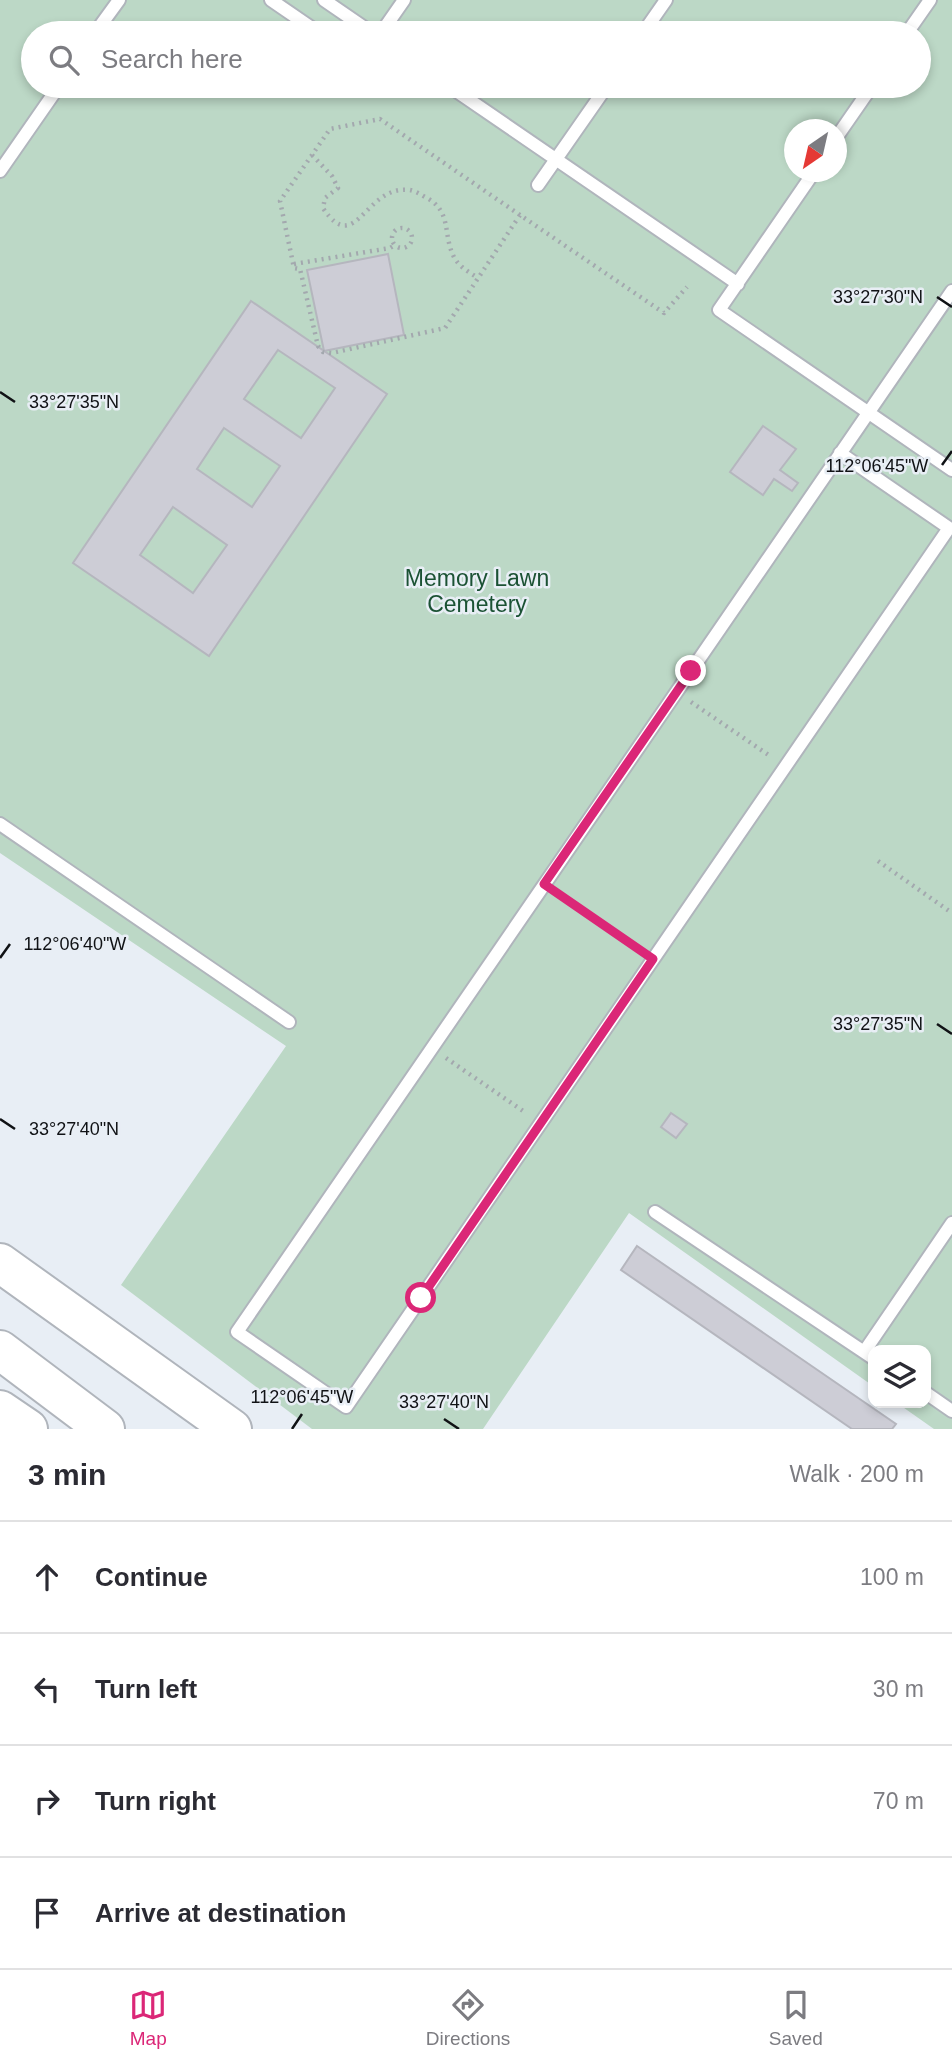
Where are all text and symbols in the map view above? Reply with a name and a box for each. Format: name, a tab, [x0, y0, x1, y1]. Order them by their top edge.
search box	[21, 21, 931, 98]
icon: search	[45, 41, 83, 79]
text: Search here	[101, 44, 243, 74]
north arrow	[784, 119, 847, 182]
text: 33°27'30"N	[833, 287, 923, 307]
text: 33°27'35"N	[29, 392, 119, 412]
text: 112°06'45"W	[826, 456, 928, 476]
park label: Memory Lawn Cemetery	[405, 565, 549, 617]
route end	[675, 655, 706, 686]
text: 112°06'40"W	[24, 934, 126, 954]
text: 33°27'35"N	[833, 1014, 923, 1034]
text: 33°27'40"N	[29, 1119, 119, 1139]
route start	[405, 1282, 436, 1313]
map controls	[868, 1345, 931, 1408]
button: layers	[868, 1345, 931, 1408]
text: 112°06'45"W	[251, 1387, 353, 1407]
text: 33°27'40"N	[399, 1392, 489, 1412]
text: 3 min	[28, 1458, 106, 1491]
text: Walk · 200 m	[789, 1461, 924, 1487]
icon: ahead	[28, 1558, 66, 1596]
text: Continue	[95, 1562, 208, 1592]
text: 100 m	[860, 1564, 924, 1590]
icon: left	[28, 1670, 66, 1708]
text: Turn left	[95, 1674, 197, 1704]
text: 30 m	[873, 1676, 924, 1702]
icon: right	[28, 1782, 66, 1820]
text: Turn right	[95, 1786, 216, 1816]
text: 70 m	[873, 1788, 924, 1814]
icon: arrive	[28, 1894, 66, 1932]
text: Arrive at destination	[95, 1898, 346, 1928]
tab: Map	[129, 1986, 167, 2050]
tab: Directions	[426, 1986, 510, 2050]
tab: Saved	[769, 1986, 823, 2050]

